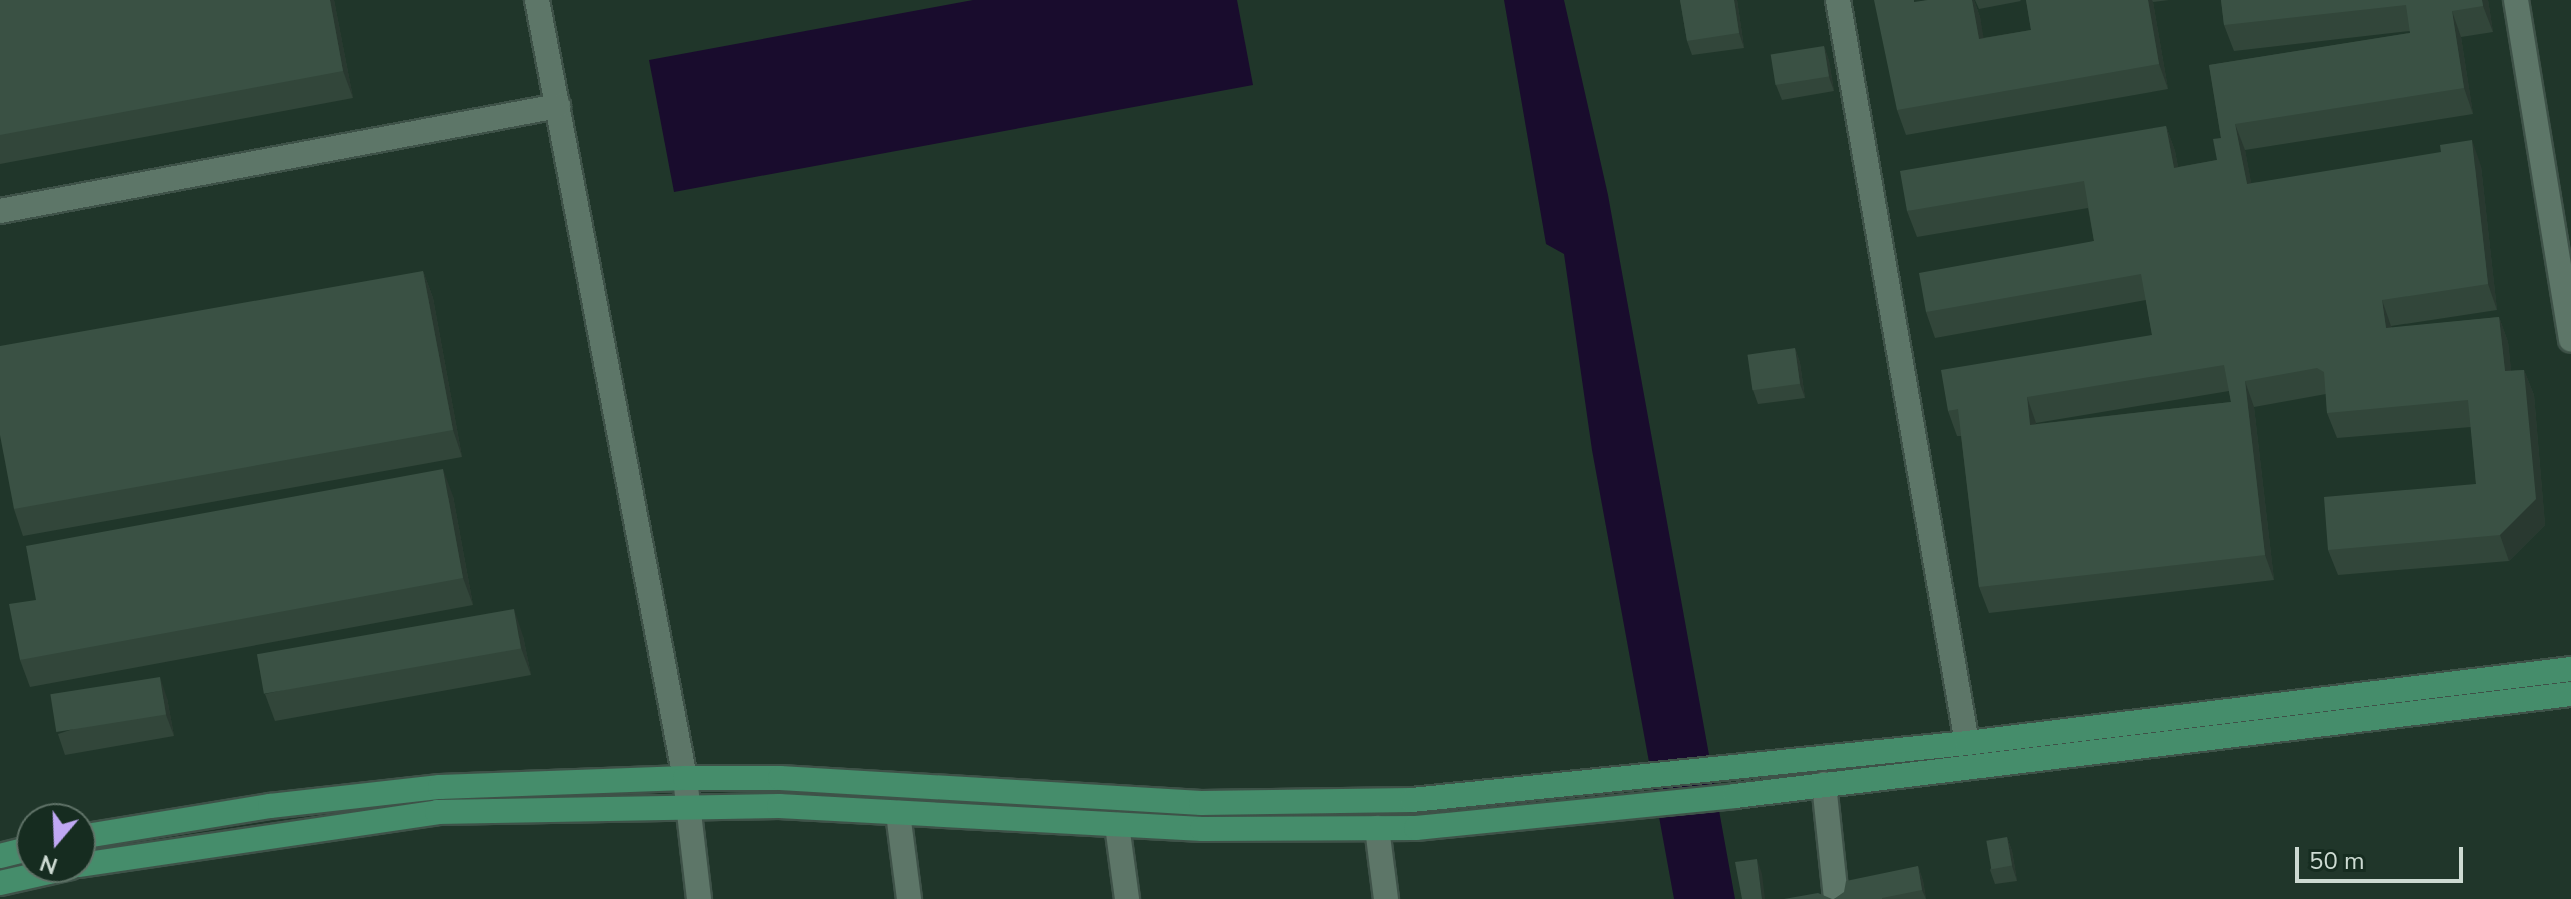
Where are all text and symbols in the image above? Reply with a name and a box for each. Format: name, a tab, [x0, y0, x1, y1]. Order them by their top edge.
north arrow	[16, 803, 96, 883]
scale bar	[2299, 831, 2467, 881]
text: 50 m	[2309, 845, 2365, 877]
text: N	[36, 847, 62, 881]

